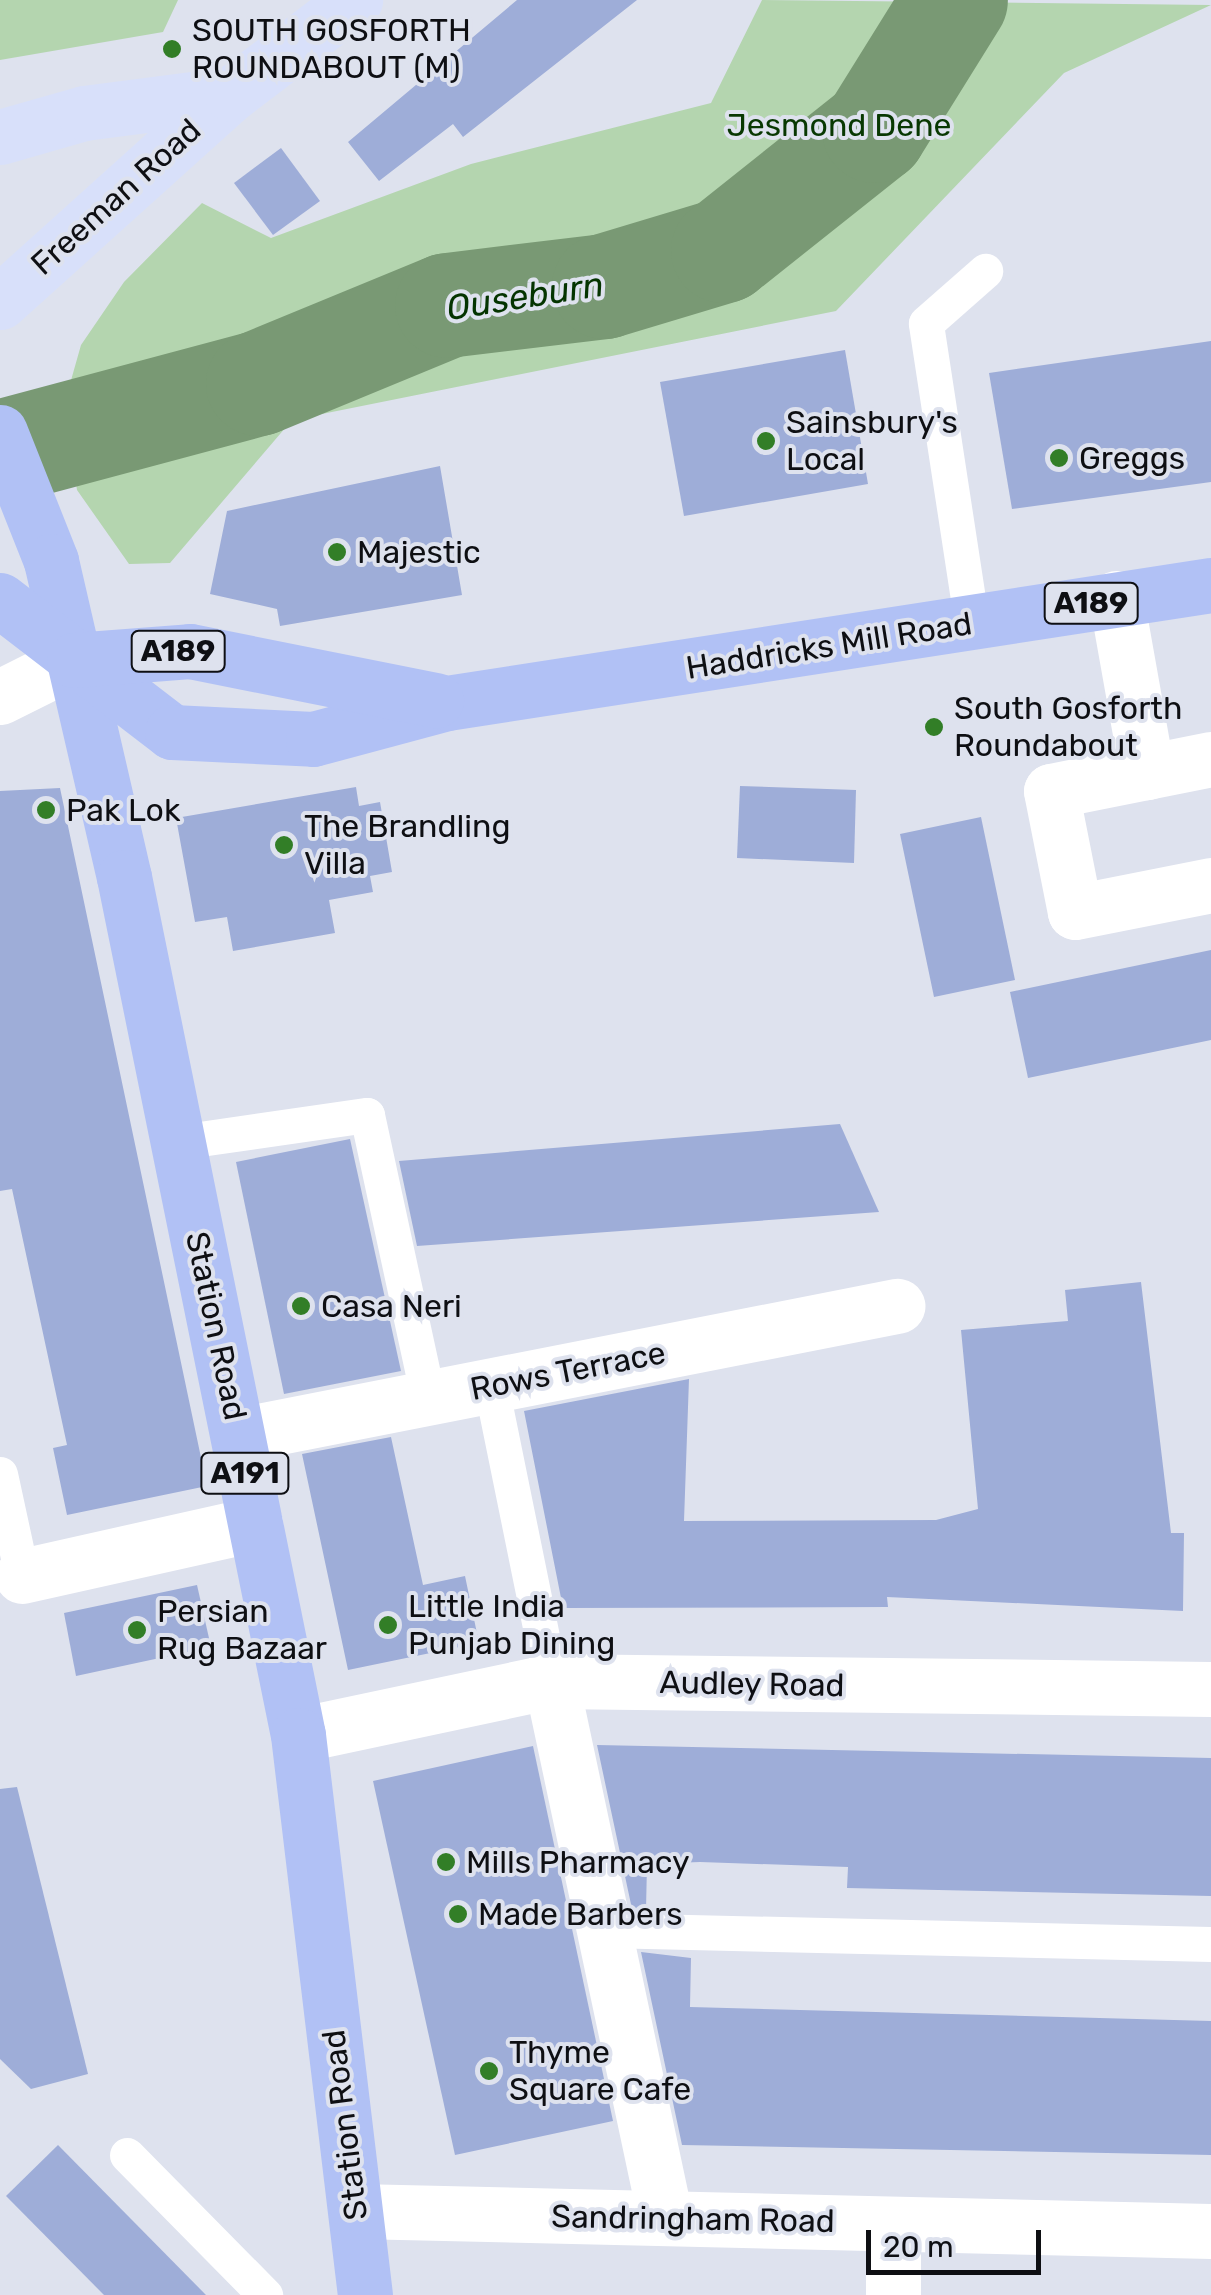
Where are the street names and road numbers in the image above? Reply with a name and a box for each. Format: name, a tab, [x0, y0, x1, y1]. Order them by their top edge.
street label: Freeman Road	[23, 111, 209, 283]
road number: A189	[1044, 578, 1138, 628]
street label: Haddricks Mill Road	[683, 604, 975, 688]
road number: A189	[130, 626, 226, 676]
street label: Station Road	[177, 1228, 255, 1424]
street label: Rows Terrace	[467, 1333, 669, 1409]
road number: A191	[200, 1448, 290, 1498]
street label: Audley Road	[659, 1663, 845, 1705]
street label: Station Road	[314, 2028, 376, 2222]
street label: Sandringham Road	[551, 2197, 835, 2241]

